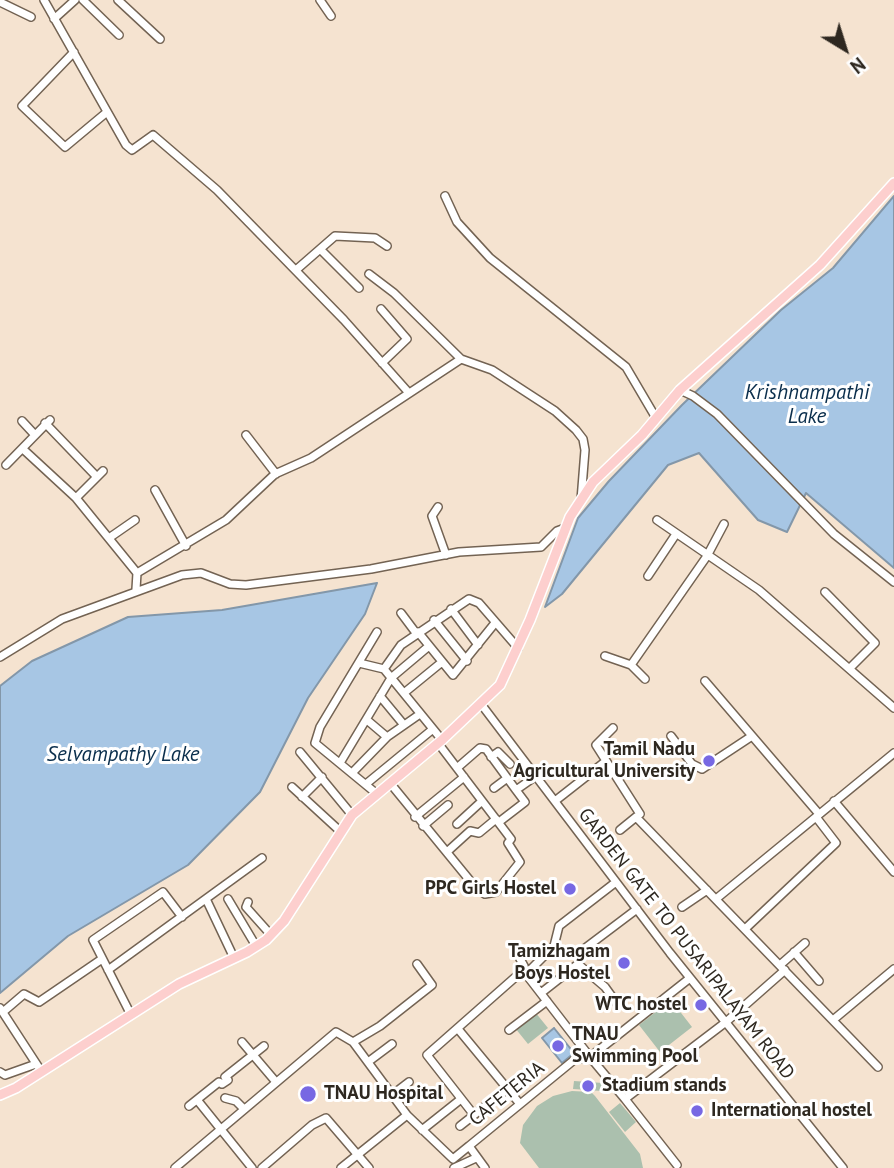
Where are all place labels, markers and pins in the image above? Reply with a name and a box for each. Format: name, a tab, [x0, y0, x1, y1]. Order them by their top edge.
place label: Tamil Nadu Agricultural University	[513, 739, 695, 783]
marker: Tamil Nadu Agricultural University	[701, 753, 717, 769]
place label: PPC Girls Hostel	[425, 878, 556, 900]
marker: PPC Girls Hostel	[562, 881, 578, 897]
place label: Tamizhagam Boys Hostel	[508, 941, 610, 985]
marker: Tamizhagam Boys Hostel	[616, 955, 632, 971]
place label: WTC hostel	[595, 994, 687, 1016]
marker: WTC hostel	[693, 997, 709, 1013]
place label: TNAU Swimming Pool	[572, 1024, 698, 1068]
marker: TNAU Swimming Pool	[550, 1038, 566, 1054]
place label: Stadium stands	[602, 1075, 726, 1097]
marker: Stadium stands	[580, 1078, 596, 1094]
place label: TNAU Hospital	[324, 1083, 443, 1105]
marker: TNAU Hospital	[298, 1084, 318, 1104]
place label: International hostel	[711, 1100, 872, 1122]
marker: International hostel	[689, 1103, 705, 1119]

